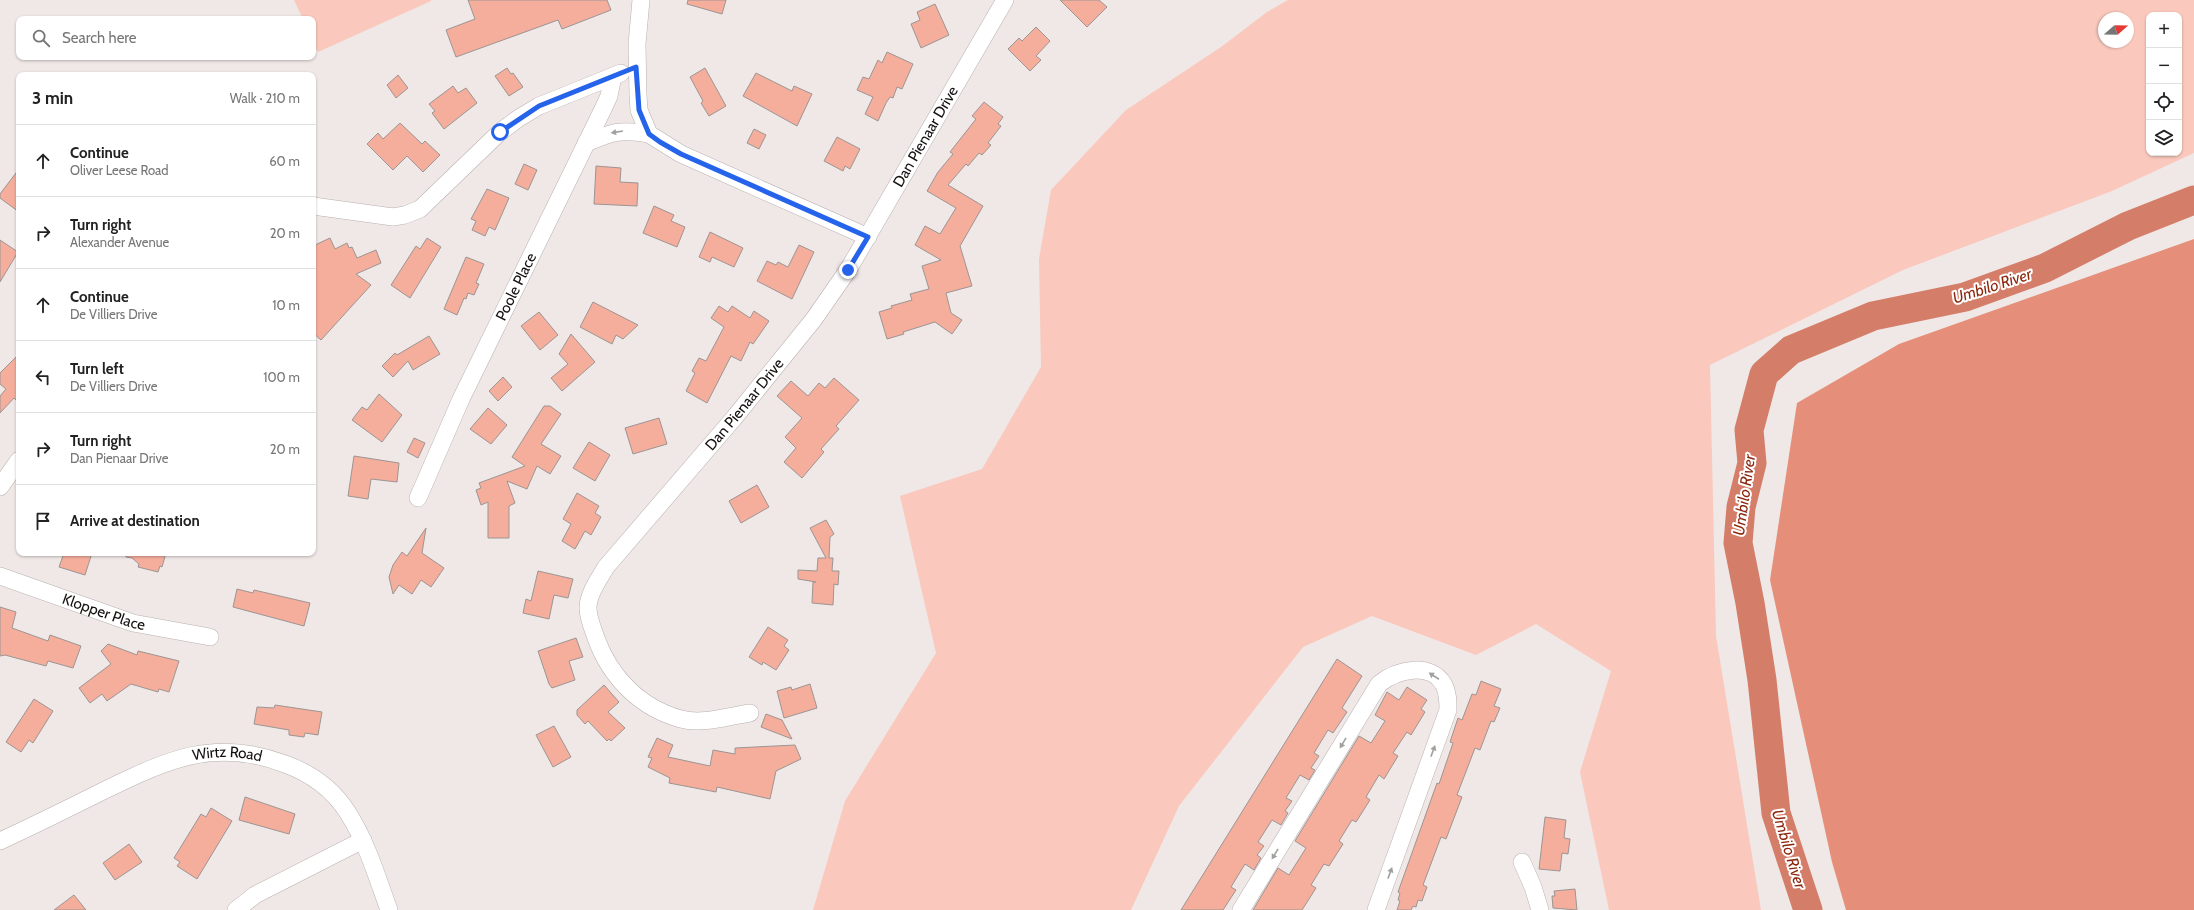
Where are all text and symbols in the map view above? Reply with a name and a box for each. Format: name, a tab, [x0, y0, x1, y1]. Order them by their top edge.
north arrow	[2098, 12, 2134, 48]
map controls	[2146, 12, 2182, 156]
button: +	[2146, 12, 2182, 48]
search box	[16, 16, 316, 60]
icon: search	[30, 27, 52, 49]
text: Search here	[62, 29, 137, 47]
button: −	[2146, 48, 2182, 84]
street label: Dan Pienaar Drive	[889, 83, 962, 190]
button: locate	[2146, 84, 2182, 120]
text: 3 min	[32, 88, 73, 108]
text: Walk · 210 m	[230, 90, 300, 106]
button: layers	[2146, 120, 2182, 156]
route start	[491, 123, 509, 141]
one-way arrow	[611, 129, 623, 135]
text: Continue	[70, 144, 129, 162]
icon: ahead	[32, 150, 54, 172]
text: 60 m	[269, 153, 300, 169]
text: Oliver Leese Road	[70, 162, 169, 178]
text: Turn right	[70, 216, 131, 234]
icon: right	[32, 222, 54, 244]
text: 20 m	[270, 225, 300, 241]
text: Alexander Avenue	[70, 234, 169, 250]
street label: Poole Place	[492, 250, 540, 323]
route end	[839, 261, 857, 279]
water label: Umbilo River	[1950, 264, 2035, 308]
text: Continue	[70, 288, 129, 306]
icon: ahead	[32, 294, 54, 316]
text: 10 m	[272, 297, 300, 313]
text: De Villiers Drive	[70, 306, 157, 322]
street label: Dan Pienaar Drive	[701, 355, 788, 454]
text: Turn left	[70, 360, 124, 378]
icon: left	[32, 366, 54, 388]
text: 100 m	[263, 369, 300, 385]
text: De Villiers Drive	[70, 378, 157, 394]
text: Turn right	[70, 432, 131, 450]
icon: right	[32, 438, 54, 460]
text: 20 m	[270, 441, 300, 457]
text: Dan Pienaar Drive	[70, 450, 169, 466]
water label: Umbilo River	[1729, 452, 1759, 537]
icon: arrive	[32, 510, 54, 532]
text: Arrive at destination	[70, 512, 200, 530]
street label: Klopper Place	[60, 590, 147, 634]
one-way arrow	[1429, 672, 1440, 680]
one-way arrow	[1339, 737, 1346, 749]
street label: Wirtz Road	[191, 743, 264, 765]
one-way arrow	[1431, 745, 1437, 757]
water label: Umbilo River	[1768, 807, 1810, 892]
one-way arrow	[1271, 848, 1278, 860]
one-way arrow	[1387, 867, 1393, 879]

